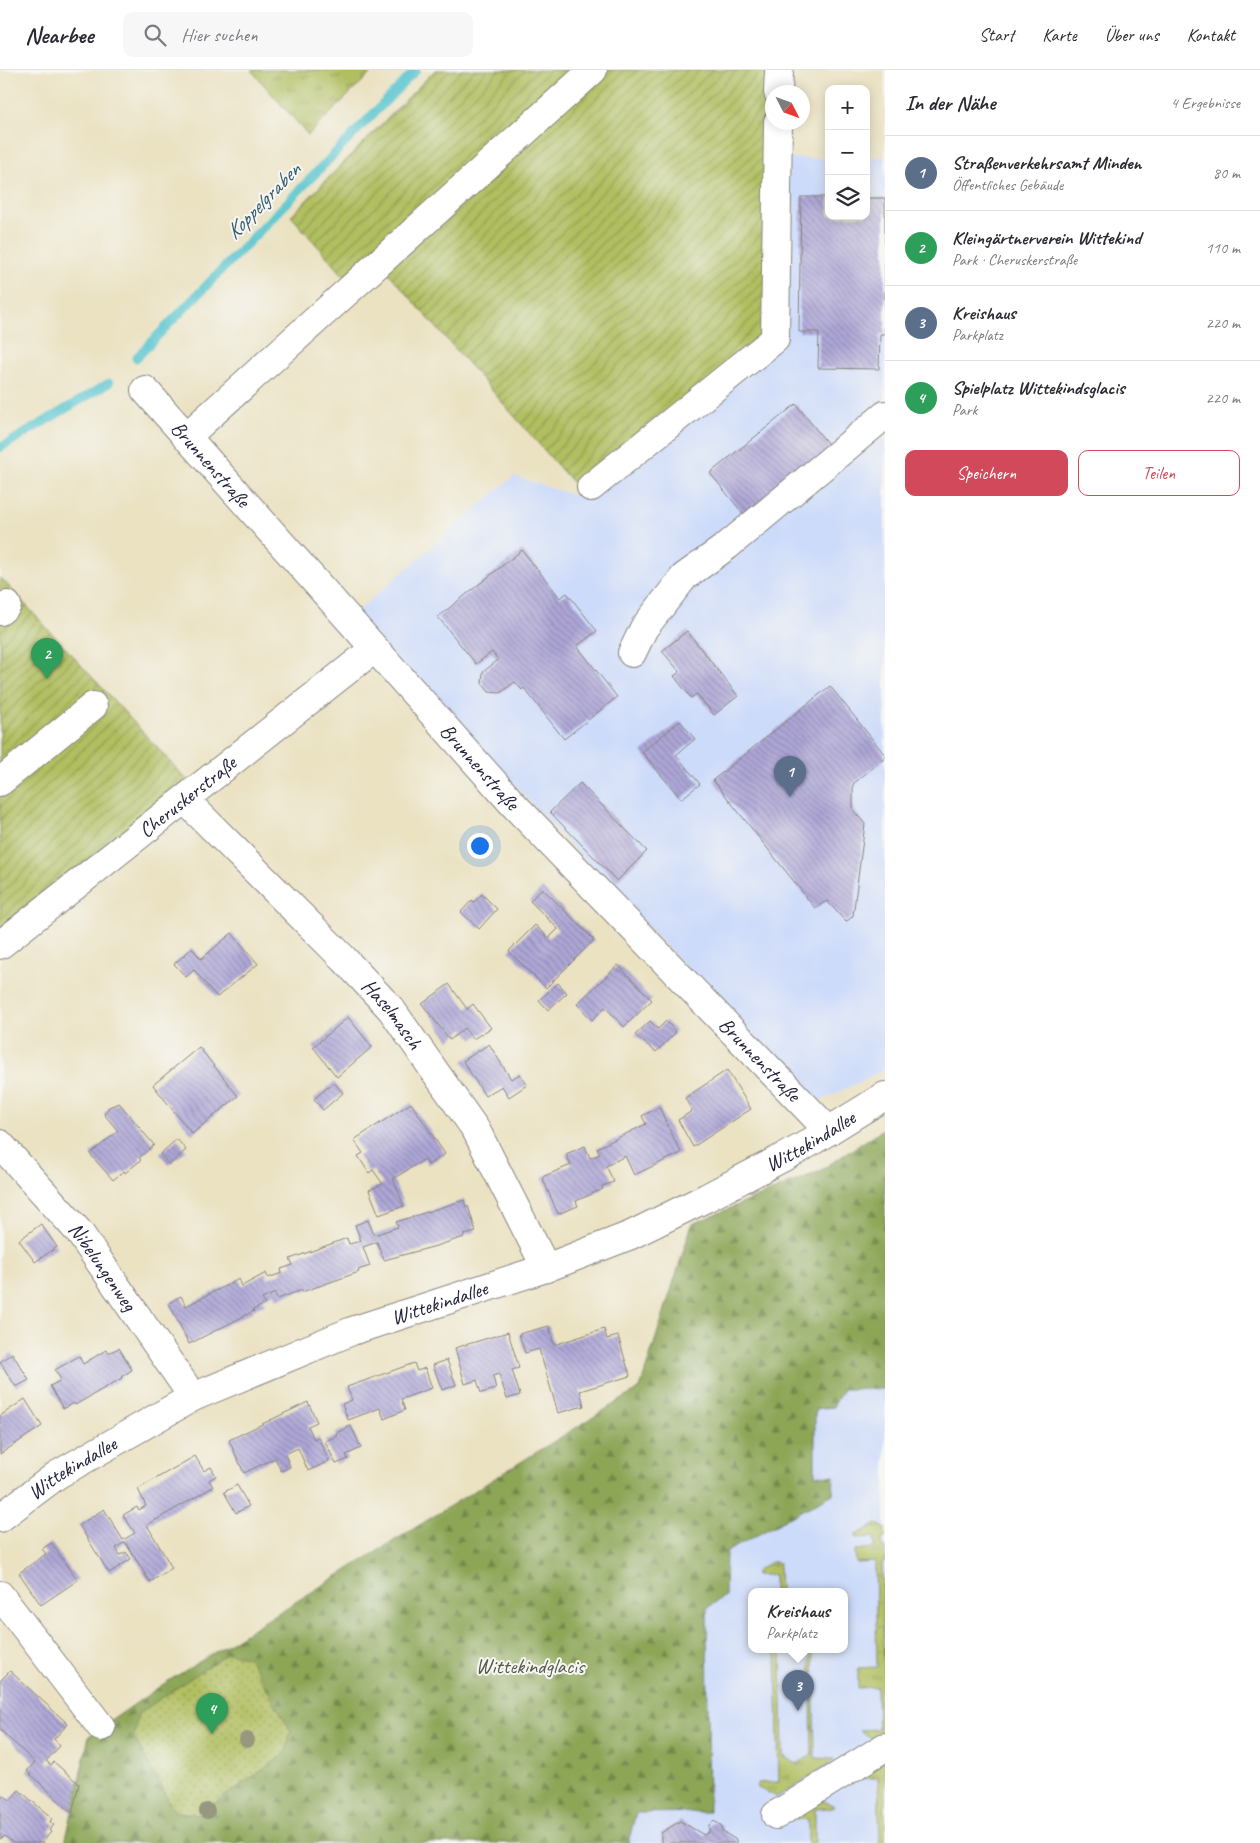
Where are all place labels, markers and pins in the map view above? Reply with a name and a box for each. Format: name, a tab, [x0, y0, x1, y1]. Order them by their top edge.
pin: 2	[31, 638, 63, 679]
pin: 1	[774, 756, 806, 797]
pin: 3	[782, 1670, 814, 1711]
pin: 4	[196, 1693, 228, 1734]

